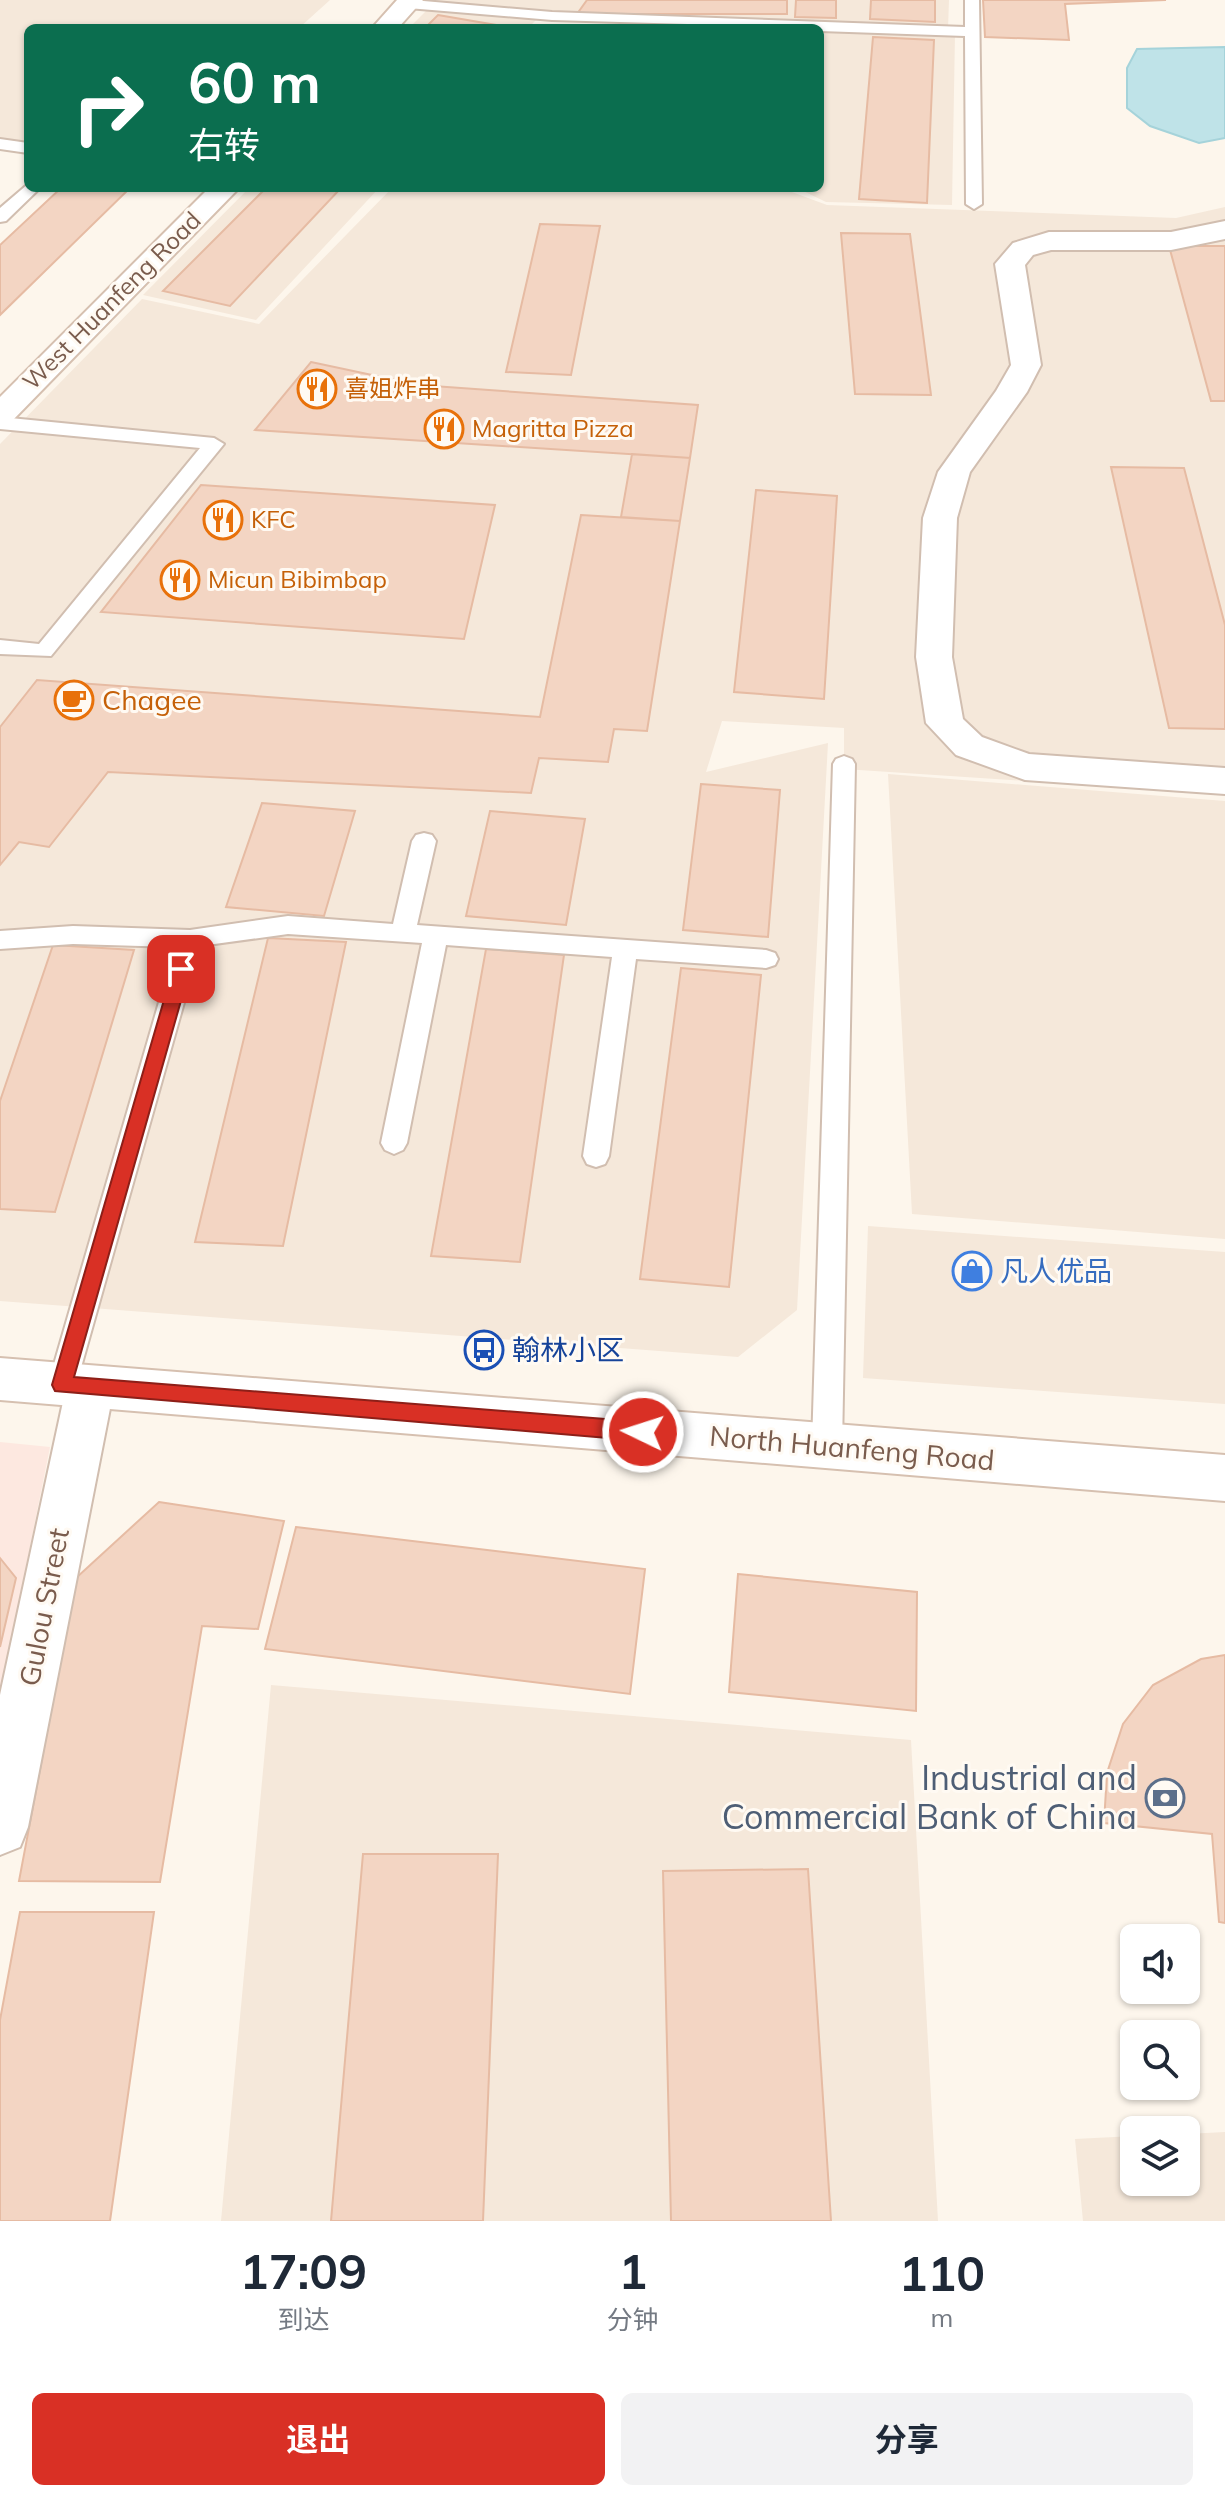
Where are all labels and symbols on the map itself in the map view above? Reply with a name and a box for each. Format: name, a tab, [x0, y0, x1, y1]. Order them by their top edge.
street label: West Huanfeng Road	[16, 205, 207, 396]
restaurant icon: 喜姐炸串	[296, 368, 338, 410]
place label: 喜姐炸串	[345, 373, 441, 403]
restaurant icon: Magritta Pizza	[423, 408, 465, 450]
place label: Magritta Pizza	[472, 413, 634, 443]
restaurant icon: KFC	[202, 499, 244, 541]
place label: KFC	[251, 504, 296, 534]
restaurant icon: Micun Bibimbap	[159, 559, 201, 601]
place label: Micun Bibimbap	[208, 564, 387, 594]
cafe icon: Chagee	[53, 679, 95, 721]
place label: Chagee	[102, 682, 202, 717]
pin	[147, 935, 215, 1003]
shop icon: 凡人优品	[951, 1250, 993, 1292]
place label: 凡人优品	[1000, 1253, 1112, 1288]
bus stop icon: 翰林小区	[463, 1329, 505, 1371]
place label: 翰林小区	[512, 1332, 624, 1367]
position arrow	[601, 1390, 685, 1474]
street label: North Huanfeng Road	[708, 1418, 996, 1477]
street label: Gulou Street	[11, 1525, 76, 1689]
place label: Industrial and Commercial Bank of China	[722, 1756, 1137, 1838]
bank icon: Industrial and Commercial Bank of China	[1144, 1777, 1186, 1819]

